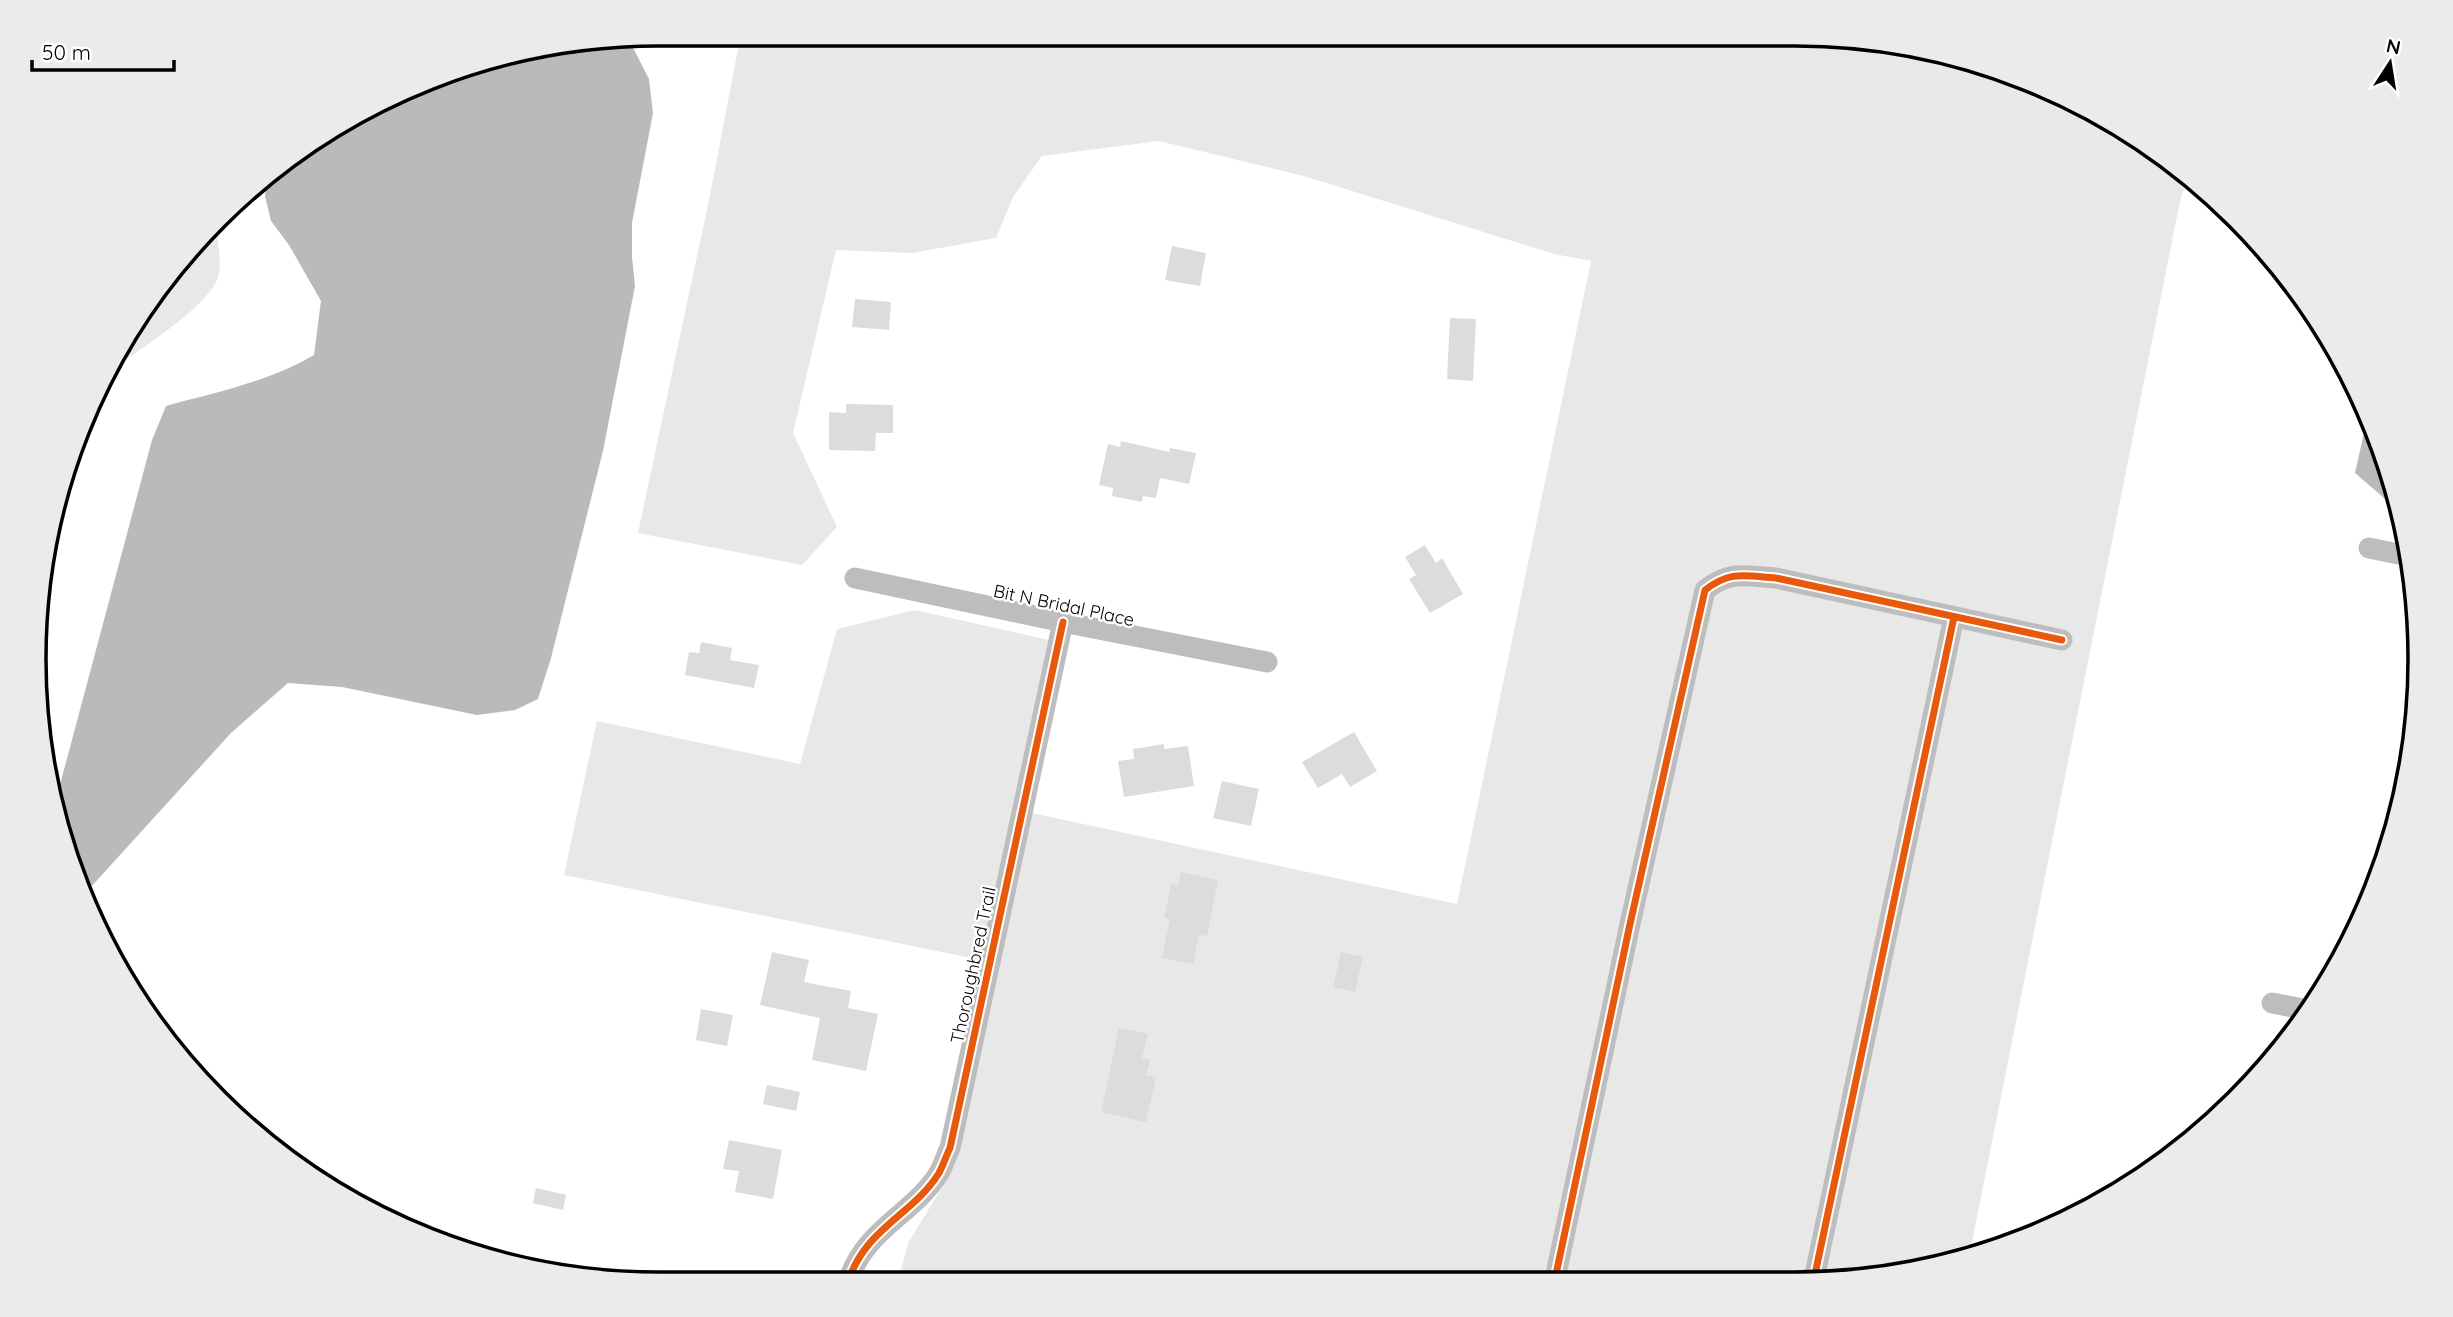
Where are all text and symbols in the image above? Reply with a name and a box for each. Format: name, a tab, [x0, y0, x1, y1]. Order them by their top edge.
scale bar	[32, 28, 173, 72]
north arrow	[2355, 28, 2425, 98]
text: N	[2384, 33, 2403, 60]
text: 50 m	[42, 39, 91, 65]
street label: Bit N Bridal Place	[992, 579, 1136, 631]
street label: Thoroughbred Trail	[945, 884, 1001, 1046]

